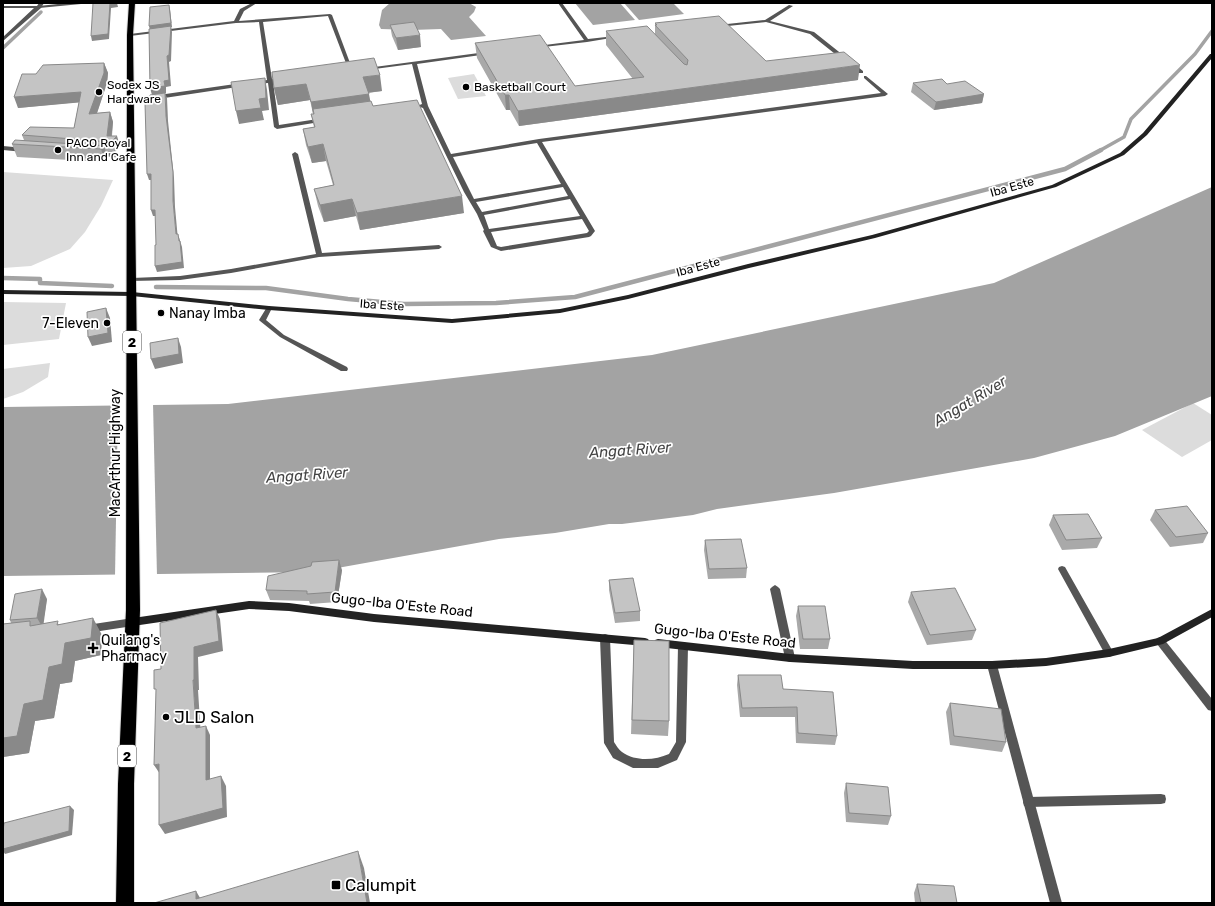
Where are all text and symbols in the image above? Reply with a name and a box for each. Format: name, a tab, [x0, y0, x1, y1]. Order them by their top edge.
place label: Sodex JS Hardware	[107, 78, 161, 106]
place label: Basketball Court	[474, 80, 566, 94]
marker: Basketball Court	[461, 82, 471, 92]
marker: Sodex JS Hardware	[94, 87, 104, 97]
place label: PACO Royal Inn and Cafe	[66, 136, 137, 164]
marker: PACO Royal Inn and Cafe	[53, 145, 63, 155]
street label: Iba Este	[989, 174, 1036, 200]
street label: Iba Este	[675, 254, 722, 280]
street label: Iba Este	[359, 296, 405, 314]
place label: Nanay Imba	[169, 305, 246, 322]
marker: Nanay Imba	[156, 308, 166, 318]
place label: 7-Eleven	[42, 315, 99, 332]
marker: 7-Eleven	[102, 318, 112, 328]
road number: 2	[123, 331, 141, 353]
water label: Angat River	[929, 372, 1011, 430]
street label: MacArthur Highway	[107, 388, 124, 517]
water label: Angat River	[587, 438, 673, 462]
water label: Angat River	[264, 463, 350, 487]
street label: Gugo-Iba O'Este Road	[330, 589, 474, 621]
street label: Gugo-Iba O'Este Road	[653, 620, 797, 652]
place label: Quilang's Pharmacy	[101, 632, 167, 665]
marker: Quilang's Pharmacy	[88, 643, 98, 653]
place label: JLD Salon	[174, 707, 254, 727]
marker: JLD Salon	[161, 712, 171, 722]
road number: 2	[118, 745, 136, 767]
place label: Calumpit	[345, 875, 416, 895]
marker: Calumpit	[330, 879, 342, 891]

